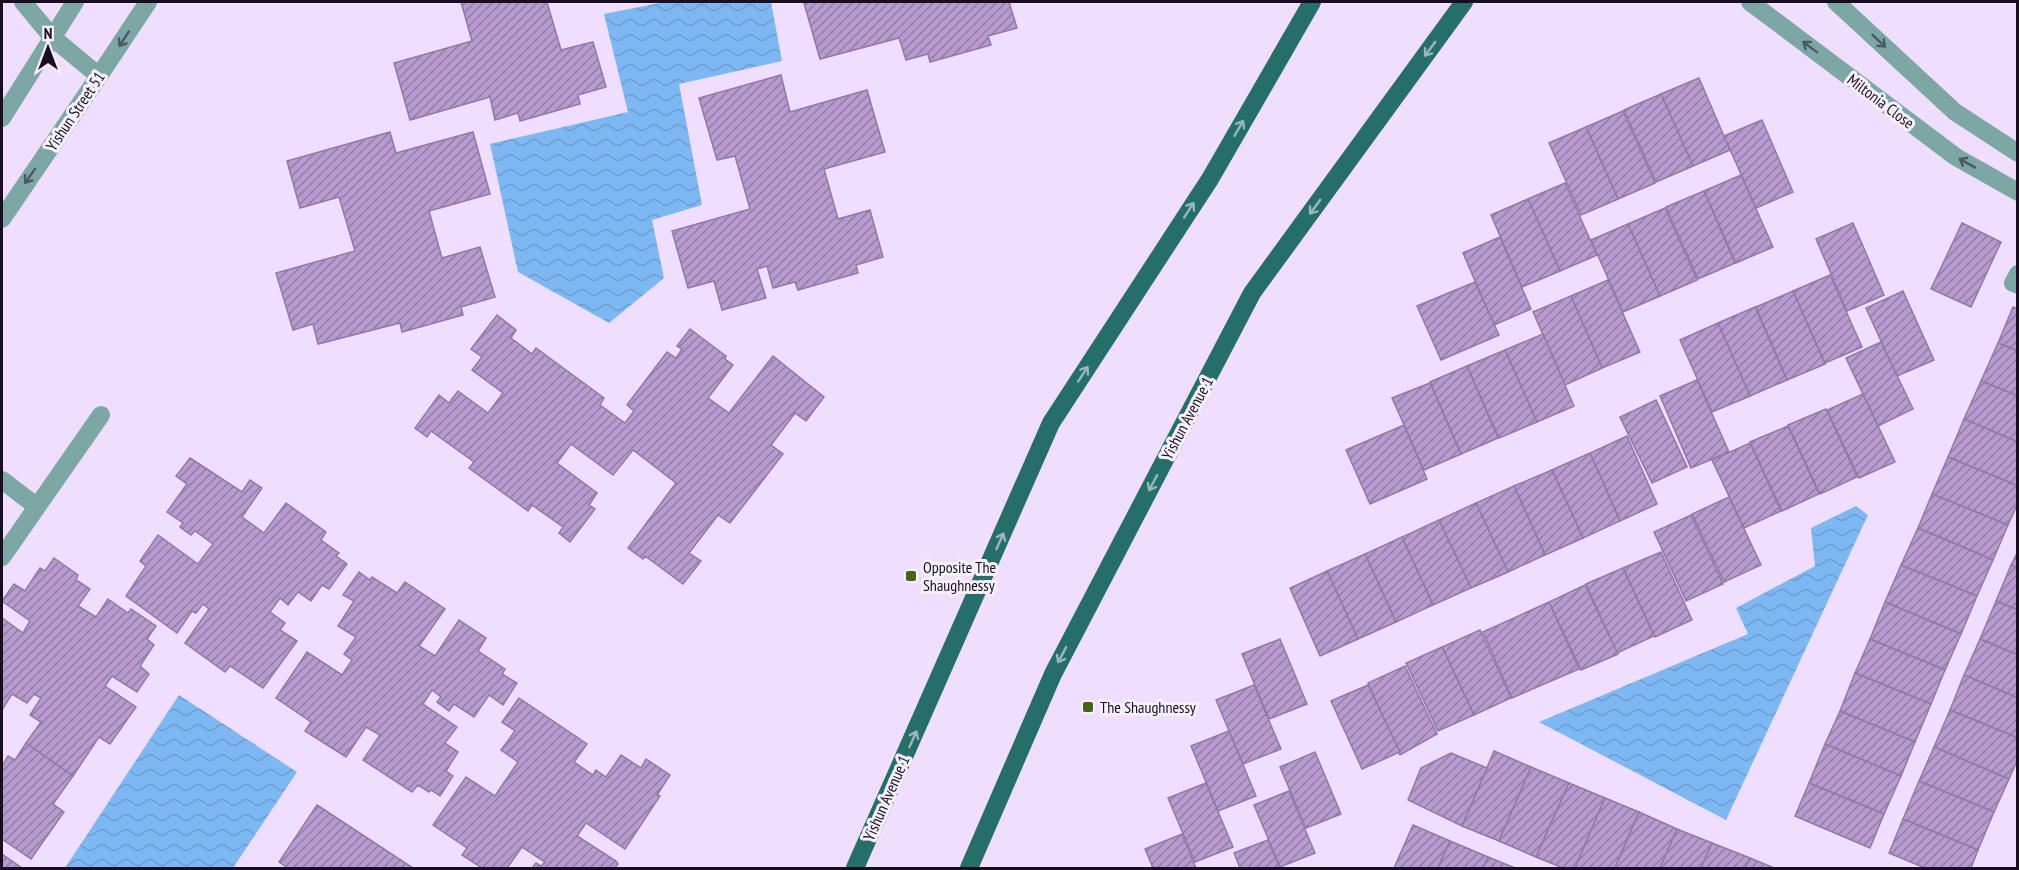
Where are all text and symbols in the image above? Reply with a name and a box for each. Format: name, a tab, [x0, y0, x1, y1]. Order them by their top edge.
north arrow	[18, 18, 78, 78]
text: N	[44, 23, 52, 43]
one-way arrow	[117, 30, 129, 47]
one-way arrow	[1871, 34, 1886, 48]
one-way arrow	[1424, 40, 1436, 56]
one-way arrow	[1803, 40, 1819, 53]
street label: Yishun Street 51	[41, 67, 109, 155]
street label: Miltonia Close	[1843, 69, 1919, 133]
one-way arrow	[1233, 120, 1245, 137]
one-way arrow	[1958, 157, 1976, 168]
one-way arrow	[24, 167, 36, 184]
one-way arrow	[1309, 198, 1321, 214]
one-way arrow	[1183, 202, 1196, 219]
one-way arrow	[1077, 366, 1089, 383]
street label: Yishun Avenue 1	[1157, 373, 1217, 463]
one-way arrow	[1147, 473, 1158, 491]
one-way arrow	[995, 532, 1006, 550]
place label: Opposite The Shaughnessy	[923, 557, 996, 595]
marker: Opposite The Shaughnessy	[904, 569, 918, 583]
one-way arrow	[1056, 646, 1068, 664]
place label: The Shaughnessy	[1100, 697, 1196, 717]
marker: The Shaughnessy	[1081, 700, 1095, 714]
one-way arrow	[908, 730, 919, 748]
street label: Yishun Avenue 1	[858, 752, 914, 844]

